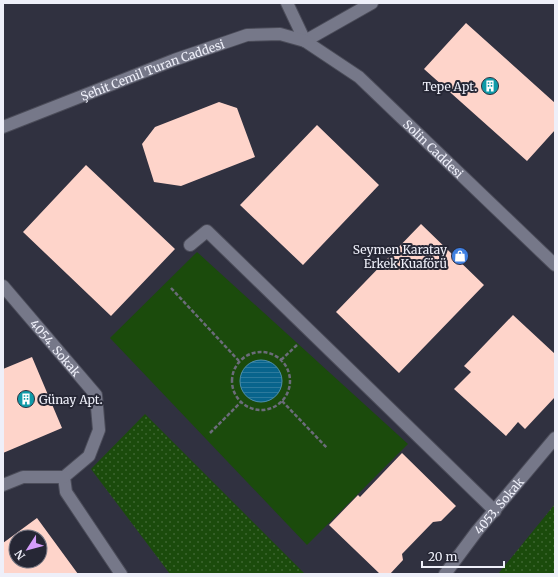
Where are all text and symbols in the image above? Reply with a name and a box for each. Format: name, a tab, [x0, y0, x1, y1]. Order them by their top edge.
street label: Şehit Cemil Turan Caddesi	[78, 36, 226, 103]
building icon: Tepe Apt.	[480, 76, 500, 96]
place label: Tepe Apt.	[423, 79, 477, 94]
street label: Solin Caddesi	[400, 116, 467, 181]
place label: Seymen Karatay Erkek Kuaförü	[353, 242, 447, 271]
shop icon: Seymen Karatay Erkek Kuaförü	[450, 246, 470, 266]
street label: 4054. Sokak	[27, 316, 84, 380]
building icon: Günay Apt.	[16, 389, 36, 409]
place label: Günay Apt.	[39, 392, 103, 407]
street label: 4053. Sokak	[470, 474, 527, 537]
north arrow	[8, 529, 48, 569]
scale bar	[422, 543, 504, 569]
text: N	[12, 547, 28, 563]
text: 20 m	[428, 549, 457, 564]

